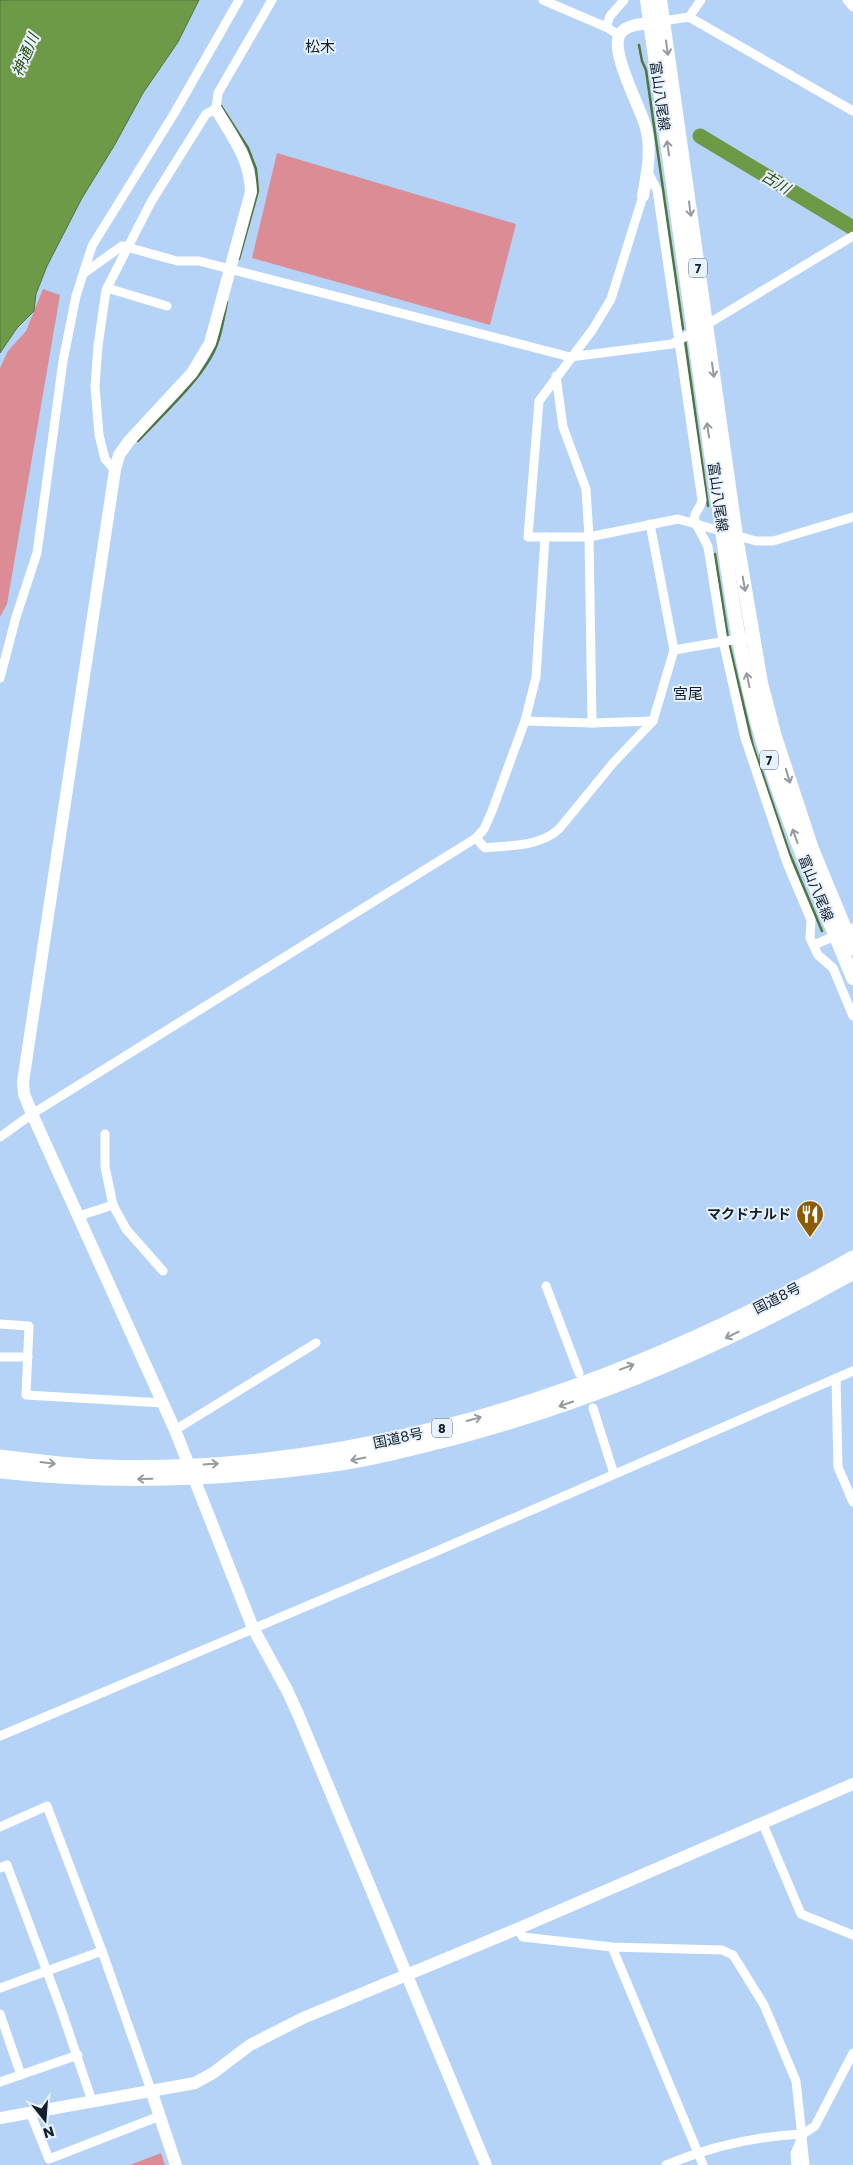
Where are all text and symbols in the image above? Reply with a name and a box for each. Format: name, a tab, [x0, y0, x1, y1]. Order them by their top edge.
water label: 神通川	[7, 28, 44, 80]
district label: 松木	[305, 36, 335, 57]
one-way arrow	[663, 40, 673, 56]
street label: 富山八尾線	[645, 60, 675, 132]
one-way arrow	[662, 140, 672, 156]
water label: 古川	[758, 165, 796, 200]
one-way arrow	[685, 201, 695, 217]
road number: 7	[689, 258, 707, 278]
one-way arrow	[708, 362, 718, 378]
one-way arrow	[703, 423, 713, 439]
street label: 富山八尾線	[703, 461, 733, 533]
one-way arrow	[739, 576, 749, 592]
one-way arrow	[743, 673, 753, 689]
district label: 宮尾	[673, 683, 703, 704]
road number: 7	[760, 750, 778, 770]
one-way arrow	[783, 768, 793, 784]
one-way arrow	[790, 828, 799, 844]
street label: 富山八尾線	[794, 852, 838, 924]
restaurant icon: マクドナルド	[795, 1199, 825, 1238]
place label: マクドナルド	[707, 1204, 791, 1224]
street label: 国道8号	[750, 1278, 804, 1318]
one-way arrow	[725, 1331, 740, 1340]
one-way arrow	[619, 1362, 635, 1371]
one-way arrow	[558, 1399, 574, 1409]
one-way arrow	[465, 1414, 481, 1423]
road number: 8	[432, 1419, 452, 1438]
street label: 国道8号	[371, 1423, 425, 1453]
one-way arrow	[351, 1455, 367, 1465]
one-way arrow	[40, 1458, 56, 1468]
one-way arrow	[202, 1460, 218, 1469]
one-way arrow	[137, 1474, 153, 1484]
north arrow	[20, 2095, 70, 2145]
text: N	[41, 2121, 57, 2144]

